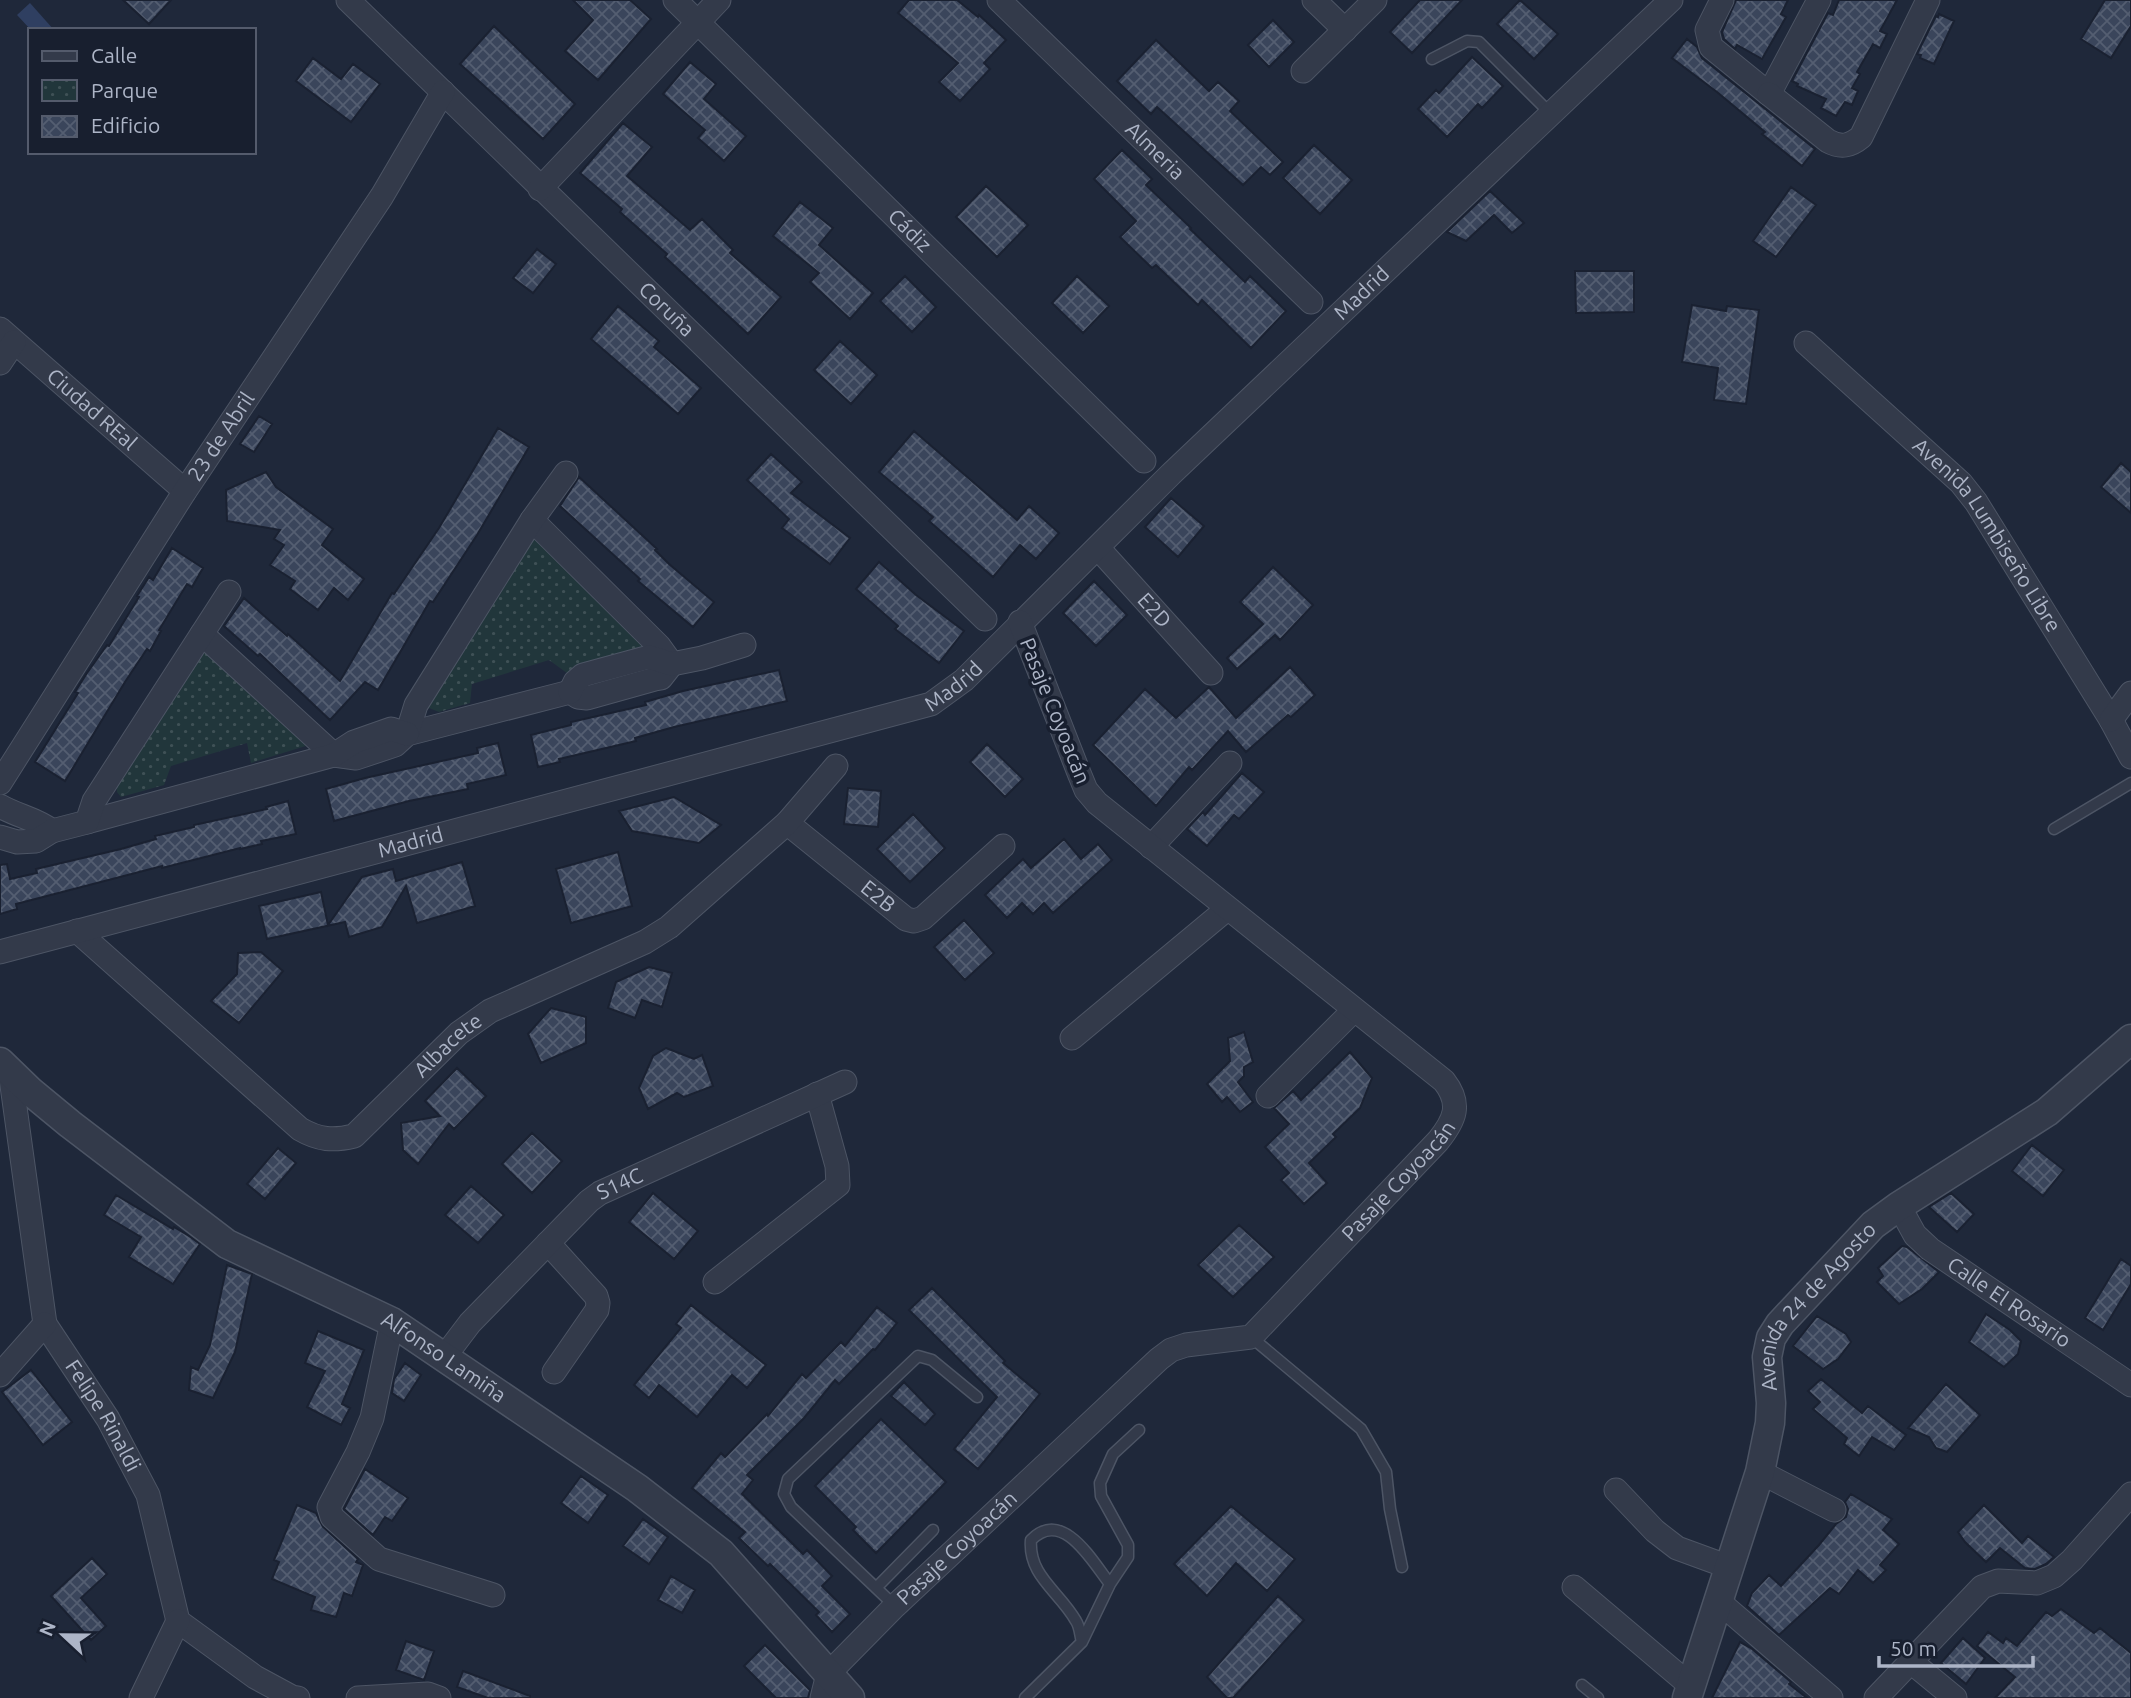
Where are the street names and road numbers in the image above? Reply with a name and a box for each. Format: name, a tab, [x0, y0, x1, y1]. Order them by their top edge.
street label: Almeria	[1121, 116, 1190, 184]
street label: Cádiz	[884, 204, 937, 256]
street label: Madrid	[1328, 261, 1393, 324]
street label: Coruña	[634, 276, 700, 341]
street label: Ciudad REal	[43, 363, 142, 454]
street label: 23 de Abril	[182, 387, 259, 485]
street label: Avenida Lumbiseño Libre	[1908, 433, 2066, 636]
street label: E2D	[1133, 587, 1177, 632]
street label: Pasaje Coyoacán	[1016, 634, 1096, 787]
street label: Madrid	[919, 656, 987, 716]
street label: Madrid	[375, 821, 446, 862]
street label: E2B	[857, 875, 901, 917]
street label: Albacete	[408, 1008, 486, 1082]
street label: Pasaje Coyoacán	[1336, 1116, 1460, 1245]
street label: S14C	[593, 1162, 646, 1204]
street label: Avenida 24 de Agosto	[1754, 1217, 1880, 1392]
street label: Calle El Rosario	[1943, 1251, 2076, 1352]
street label: Alfonso Lamiña	[378, 1306, 511, 1407]
street label: Felipe Rinaldi	[61, 1355, 146, 1475]
street label: Pasaje Coyoacán	[891, 1485, 1021, 1609]

